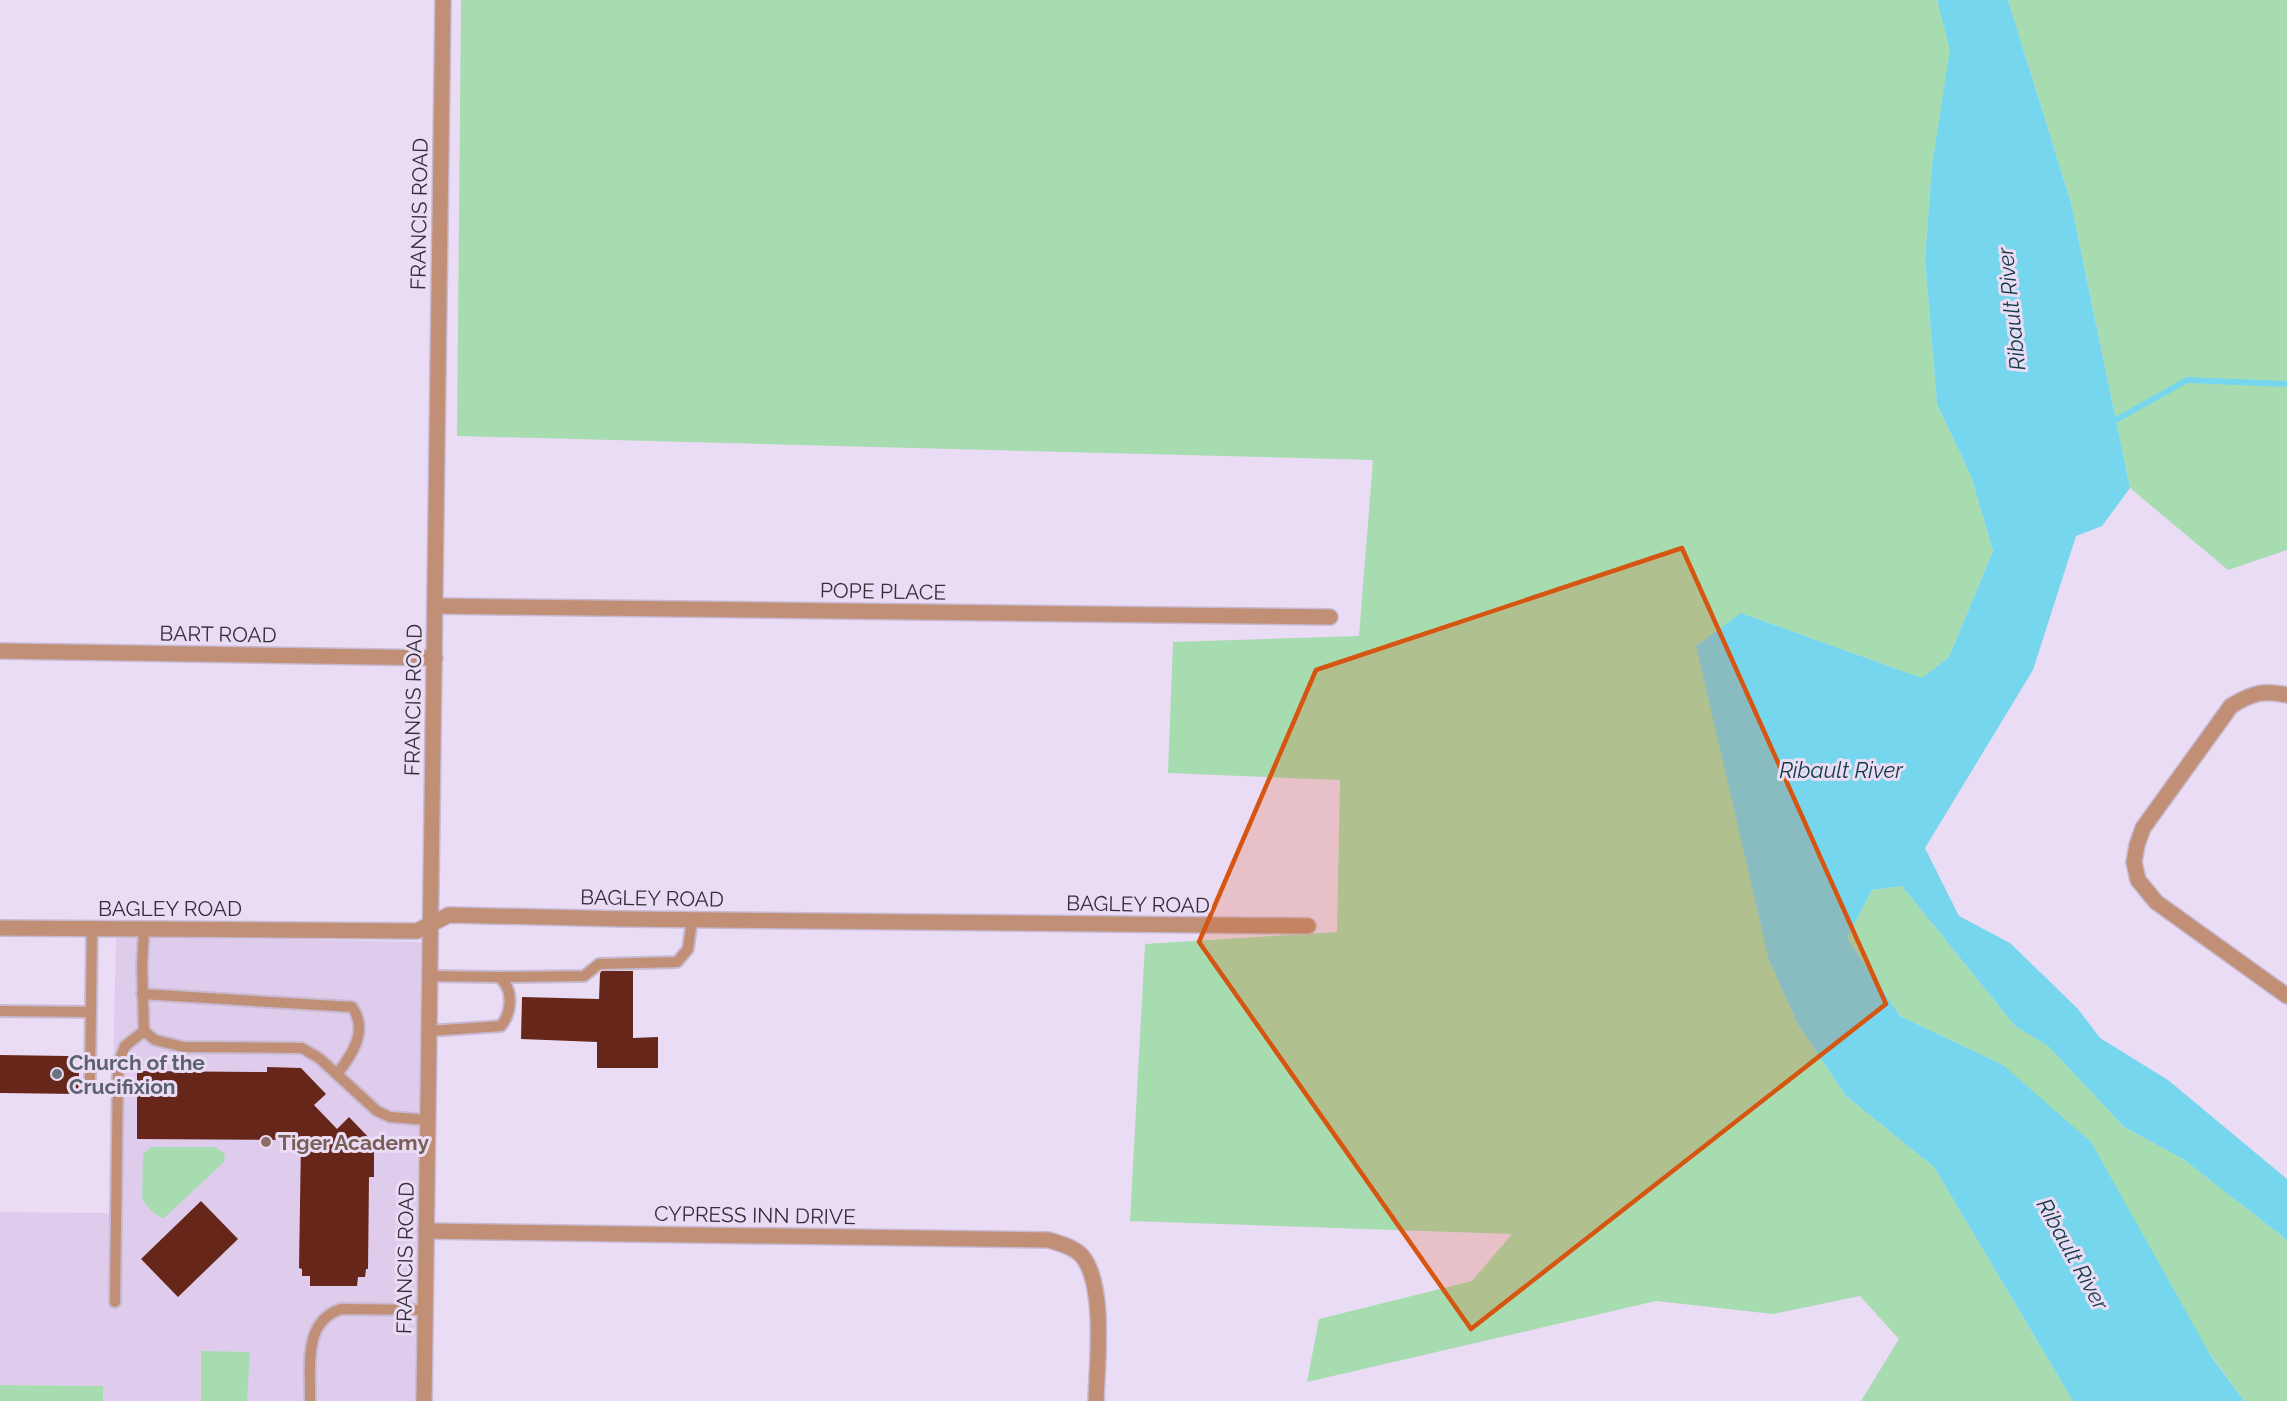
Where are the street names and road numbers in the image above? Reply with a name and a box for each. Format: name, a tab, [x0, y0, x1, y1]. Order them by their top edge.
street label: FRANCIS ROAD	[405, 138, 433, 290]
street label: POPE PLACE	[820, 577, 946, 605]
street label: BART ROAD	[159, 620, 277, 648]
street label: FRANCIS ROAD	[399, 624, 427, 776]
street label: BAGLEY ROAD	[580, 884, 724, 912]
street label: BAGLEY ROAD	[1066, 890, 1210, 918]
street label: BAGLEY ROAD	[98, 896, 242, 921]
street label: FRANCIS ROAD	[391, 1182, 419, 1334]
street label: CYPRESS INN DRIVE	[654, 1201, 856, 1229]

